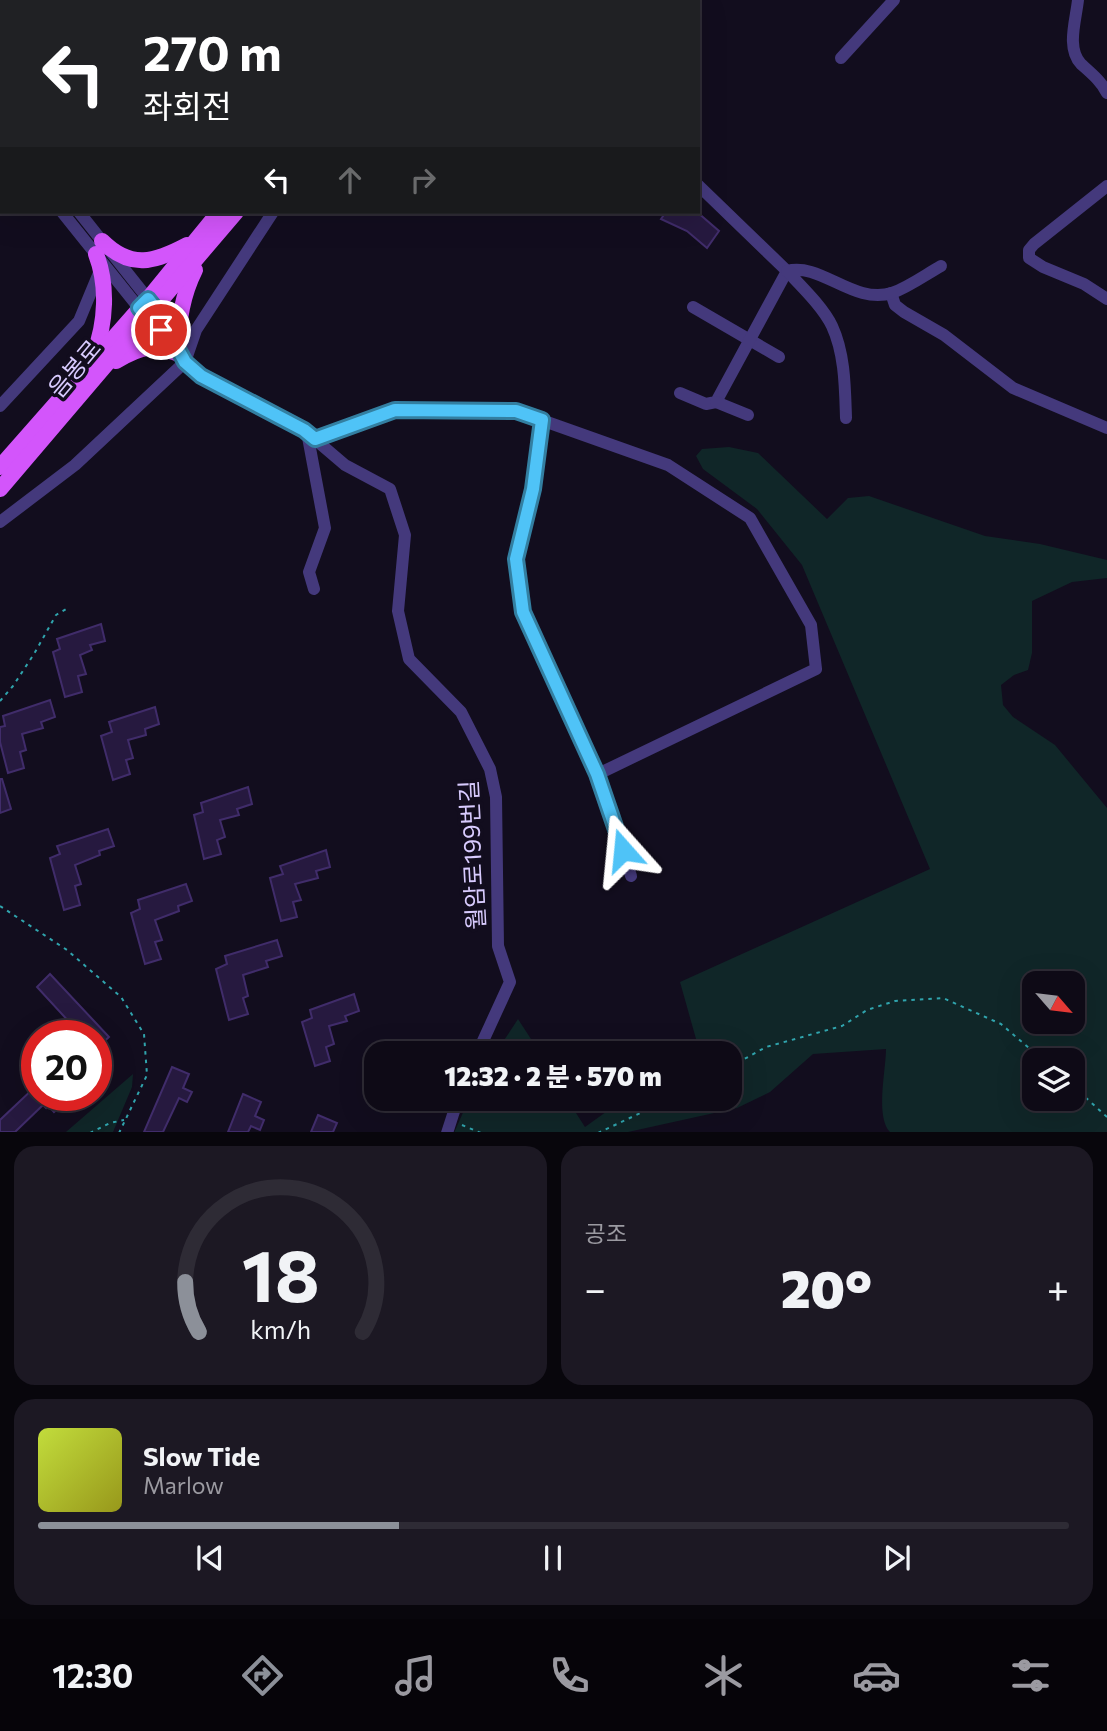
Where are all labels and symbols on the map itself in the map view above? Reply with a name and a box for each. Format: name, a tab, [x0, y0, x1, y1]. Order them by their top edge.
pin	[131, 300, 191, 360]
street label: 음봉로	[41, 333, 106, 403]
street label: 월암로199번길	[453, 780, 490, 931]
position arrow	[586, 813, 660, 887]
north arrow	[1022, 971, 1085, 1034]
speed limit sign: 20	[21, 1020, 112, 1111]

